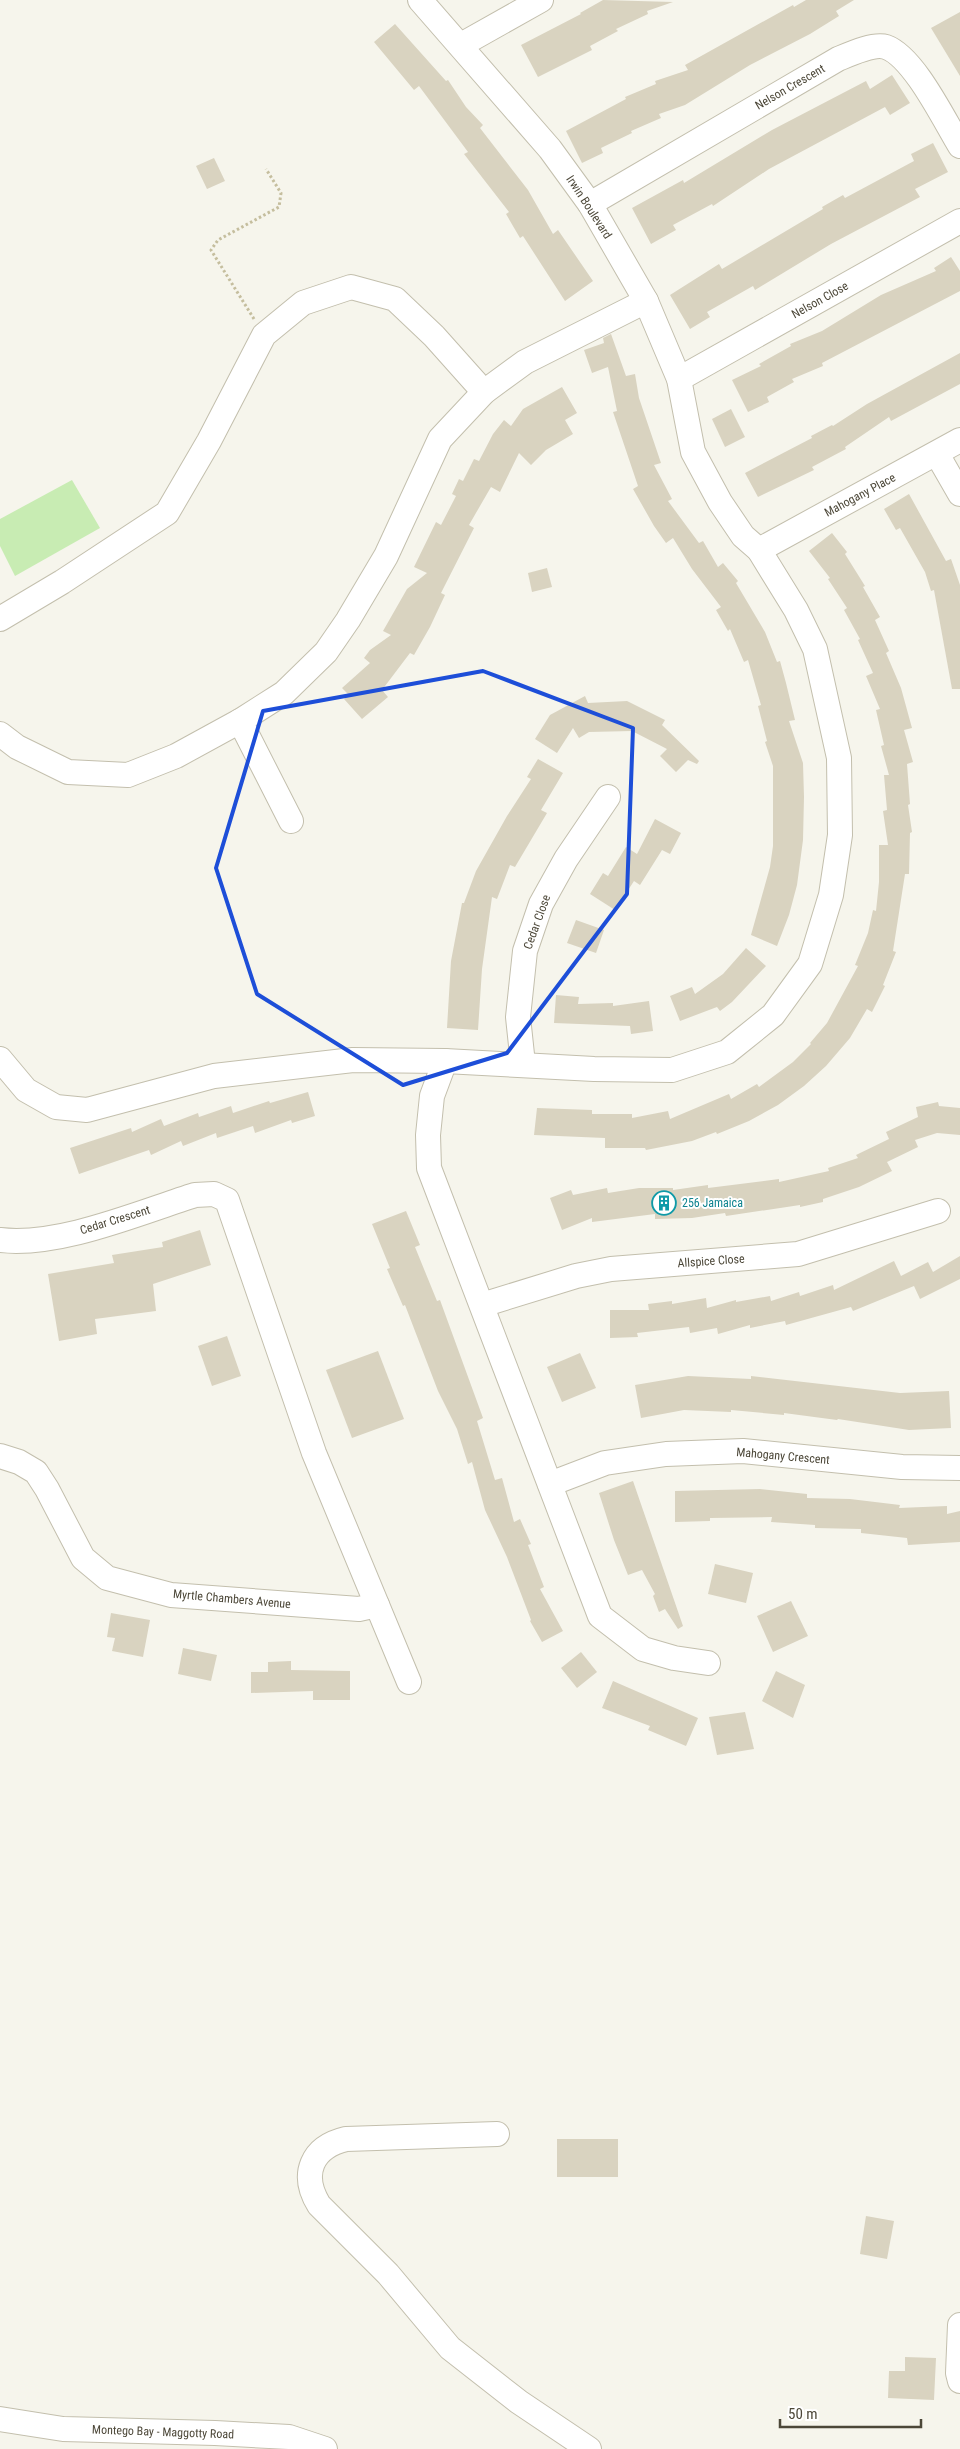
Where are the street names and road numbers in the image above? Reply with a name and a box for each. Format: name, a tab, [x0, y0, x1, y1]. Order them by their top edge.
street label: Nelson Crescent	[753, 61, 828, 113]
street label: Irwin Boulevard	[563, 173, 615, 241]
street label: Nelson Close	[789, 279, 851, 321]
street label: Mahogany Place	[822, 470, 898, 520]
street label: Cedar Close	[521, 892, 553, 951]
street label: Cedar Crescent	[78, 1203, 152, 1237]
street label: Allspice Close	[677, 1252, 745, 1270]
street label: Mahogany Crescent	[736, 1445, 831, 1467]
street label: Myrtle Chambers Avenue	[173, 1587, 292, 1611]
street label: Montego Bay - Maggotty Road	[92, 2423, 234, 2441]

